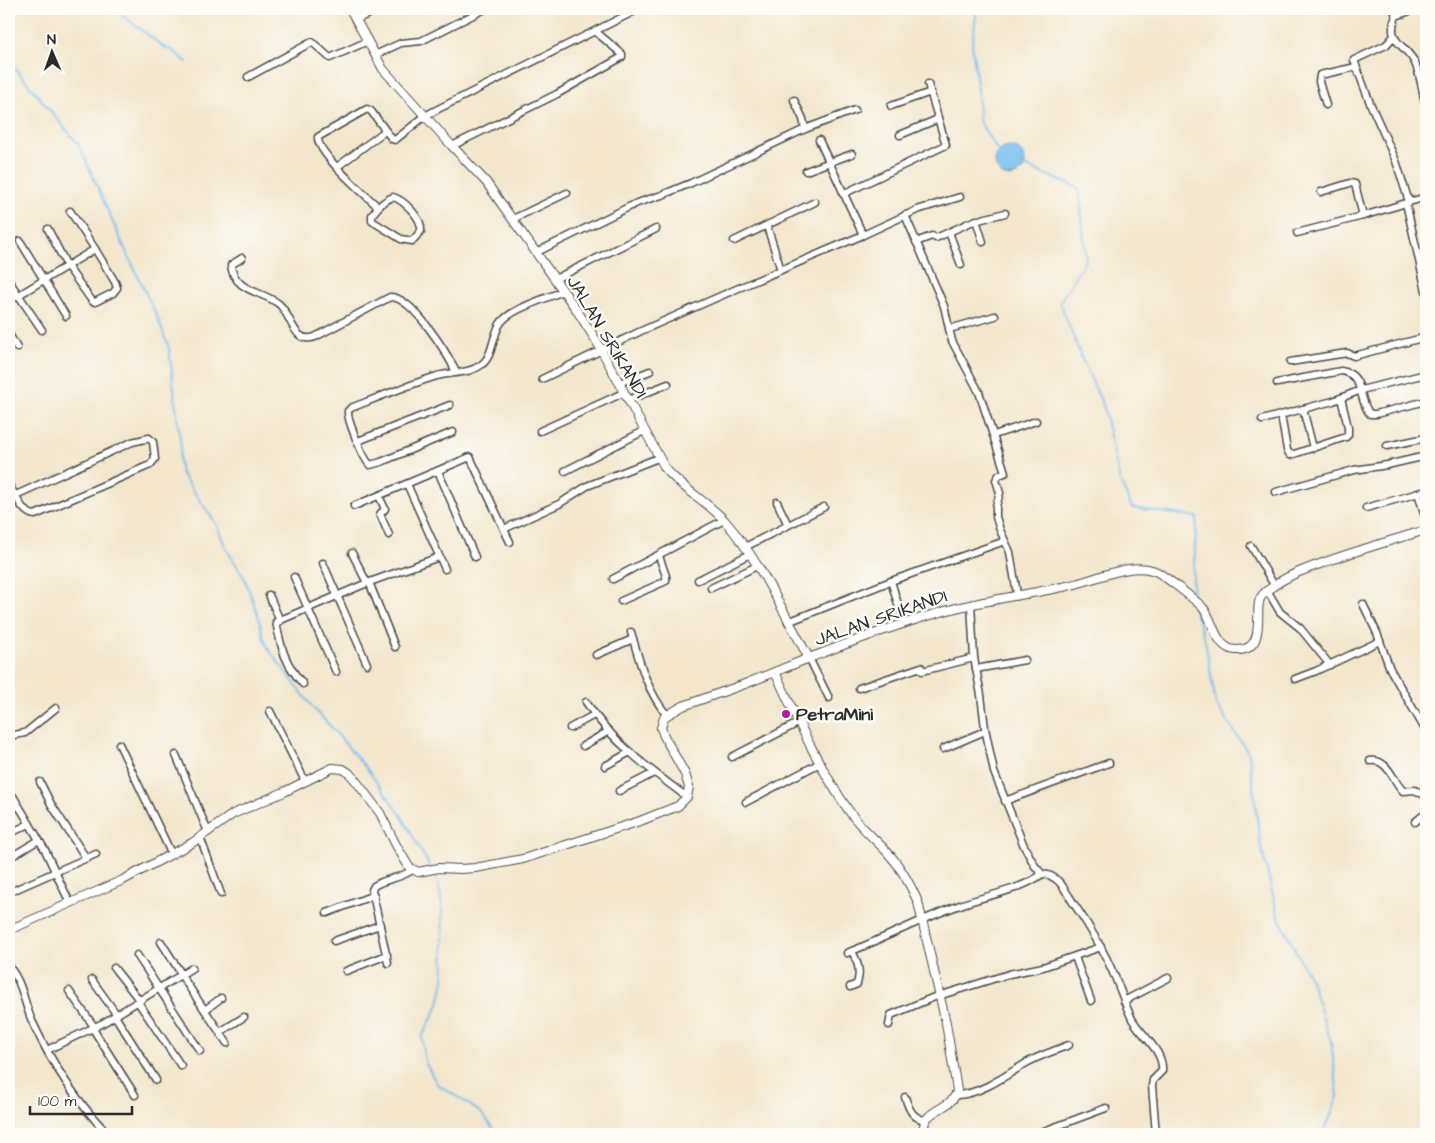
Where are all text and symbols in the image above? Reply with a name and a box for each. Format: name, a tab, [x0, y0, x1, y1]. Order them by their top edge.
north arrow	[28, 28, 78, 78]
text: N	[47, 30, 57, 50]
street label: JALAN SRIKANDI	[561, 271, 653, 403]
street label: JALAN SRIKANDI	[811, 584, 951, 652]
place label: PetraMini	[796, 702, 873, 727]
marker: PetraMini	[780, 708, 792, 720]
scale bar	[30, 1083, 132, 1115]
text: 100 m	[38, 1091, 77, 1112]

